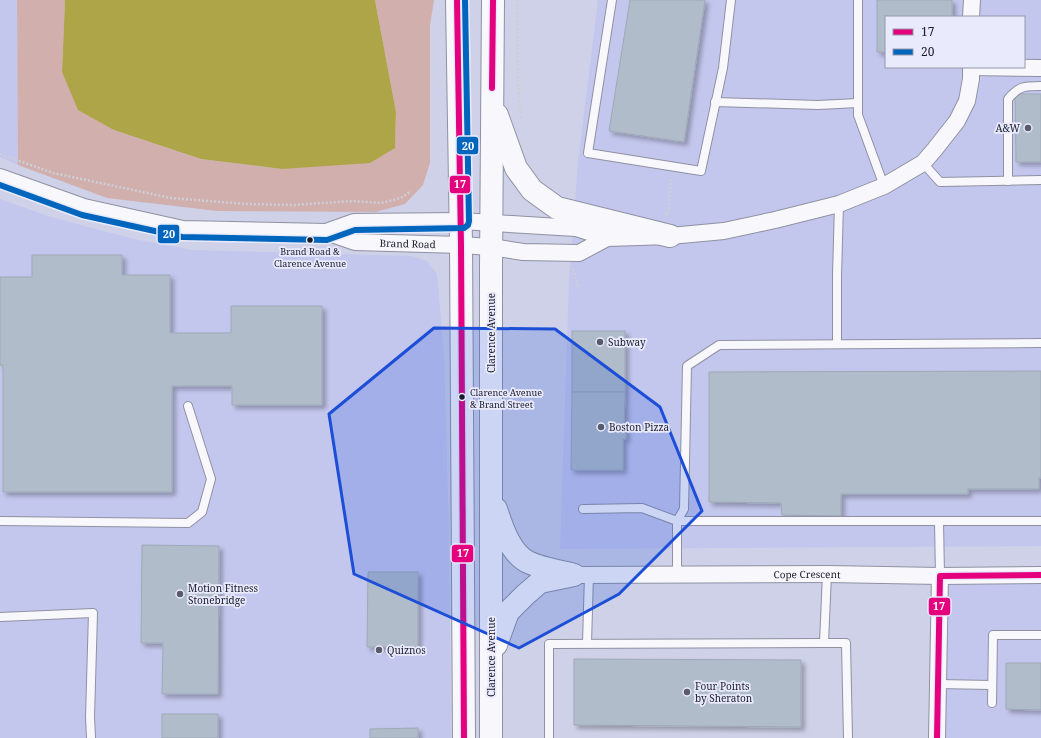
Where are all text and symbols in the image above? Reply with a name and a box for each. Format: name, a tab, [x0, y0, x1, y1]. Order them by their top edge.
legend	[885, 16, 1025, 68]
text: 17	[921, 23, 935, 40]
text: 20	[921, 43, 935, 60]
place label: A&W	[995, 121, 1021, 135]
marker: A&W	[1023, 123, 1033, 133]
line badge: 20	[456, 136, 479, 155]
text: 20	[462, 138, 474, 153]
line badge: 17	[449, 175, 471, 194]
text: 17	[454, 176, 466, 191]
line badge: 20	[157, 224, 180, 244]
text: 20	[163, 226, 175, 241]
marker: Brand Road & Clarence Avenue	[305, 235, 315, 245]
street label: Brand Road	[379, 236, 436, 251]
place label: Brand Road & Clarence Avenue	[274, 245, 346, 270]
street label: Clarence Avenue	[484, 293, 498, 373]
place label: Subway	[608, 335, 646, 349]
marker: Subway	[595, 337, 605, 347]
place label: Clarence Avenue & Brand Street	[470, 386, 542, 411]
marker: Clarence Avenue & Brand Street	[457, 392, 467, 402]
place label: Boston Pizza	[609, 420, 670, 434]
marker: Boston Pizza	[596, 422, 606, 432]
line badge: 17	[451, 544, 474, 563]
text: 17	[457, 545, 469, 560]
street label: Cope Crescent	[773, 567, 841, 581]
place label: Motion Fitness Stonebridge	[188, 581, 259, 607]
marker: Motion Fitness Stonebridge	[175, 589, 185, 599]
line badge: 17	[928, 597, 951, 616]
text: 17	[933, 598, 945, 613]
street label: Clarence Avenue	[484, 617, 498, 697]
place label: Quiznos	[387, 643, 426, 657]
marker: Quiznos	[374, 645, 384, 655]
place label: Four Points by Sheraton	[695, 679, 753, 705]
marker: Four Points by Sheraton	[682, 687, 692, 697]

